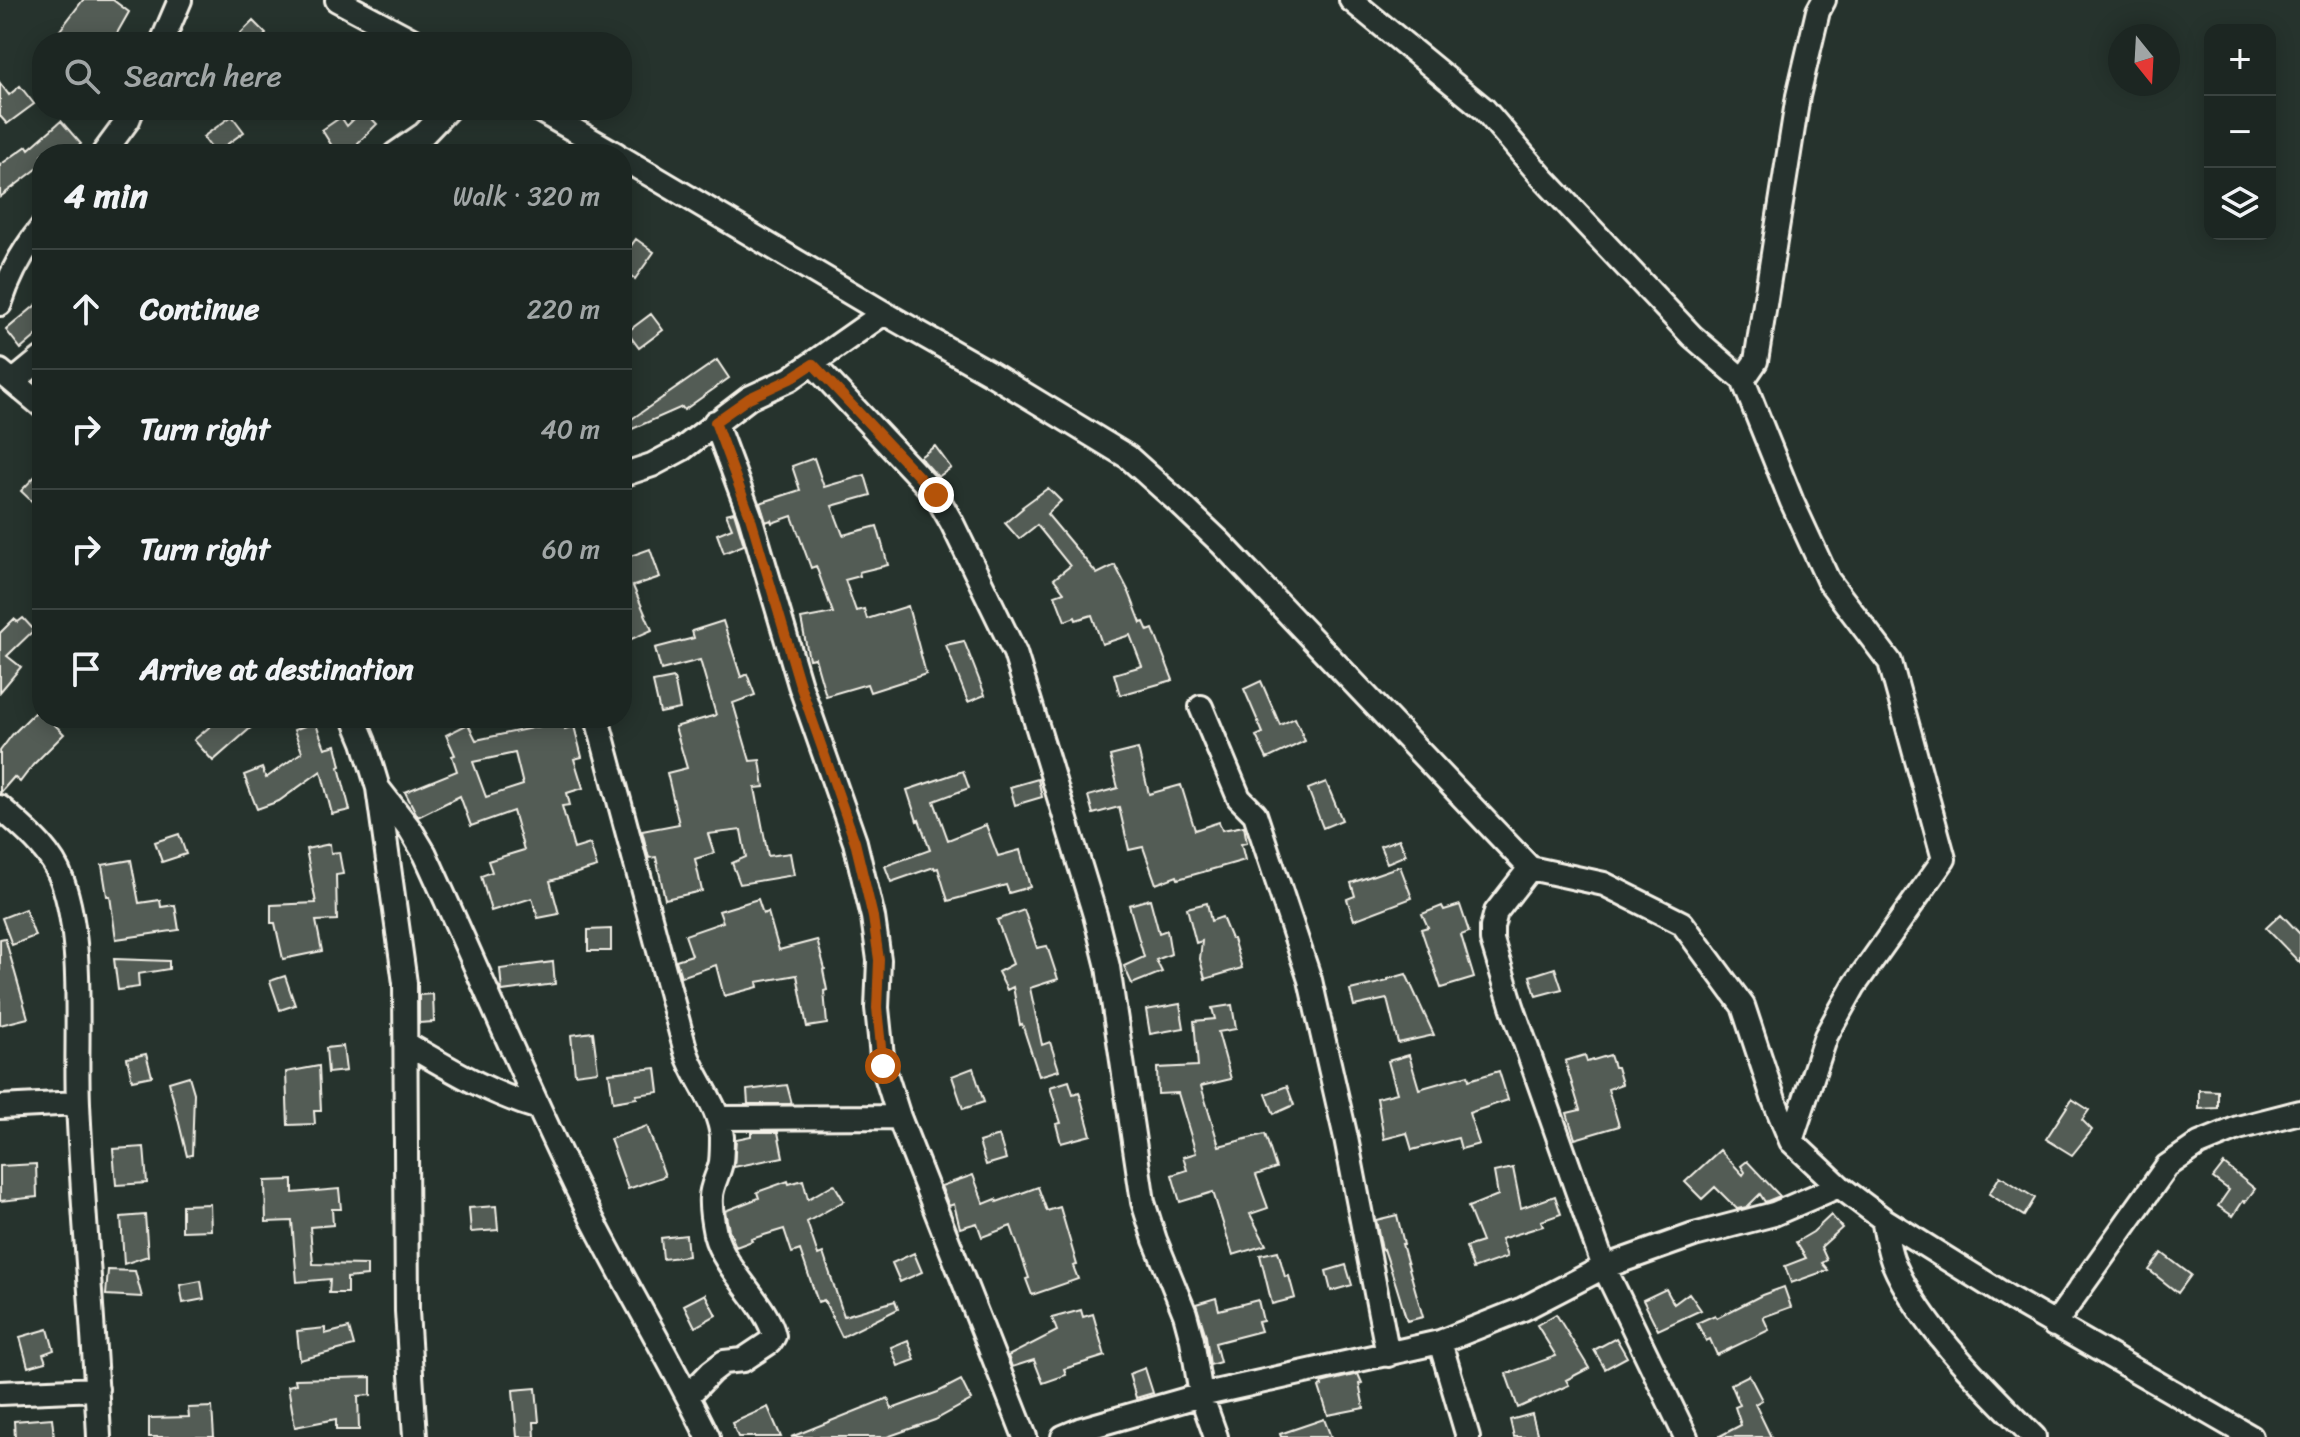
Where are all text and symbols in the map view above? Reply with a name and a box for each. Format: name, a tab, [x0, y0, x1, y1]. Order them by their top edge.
north arrow	[2108, 24, 2180, 96]
map controls	[2204, 24, 2276, 240]
button: +	[2204, 24, 2276, 96]
search box	[32, 32, 632, 120]
text: Search here	[124, 49, 282, 103]
icon: search	[60, 54, 104, 98]
button: −	[2204, 96, 2276, 168]
text: 4 min	[64, 166, 148, 226]
button: layers	[2204, 168, 2276, 240]
text: Walk · 320 m	[453, 173, 600, 219]
text: Continue	[140, 282, 259, 336]
text: 220 m	[527, 286, 600, 332]
icon: ahead	[64, 287, 108, 331]
text: Turn right	[140, 402, 270, 456]
text: 40 m	[541, 406, 600, 452]
icon: right	[64, 407, 108, 451]
route end	[918, 477, 954, 513]
text: Turn right	[140, 522, 270, 576]
text: 60 m	[542, 526, 600, 572]
icon: right	[64, 527, 108, 571]
text: Arrive at destination	[140, 642, 414, 696]
icon: arrive	[64, 647, 108, 691]
route start	[865, 1048, 901, 1084]

